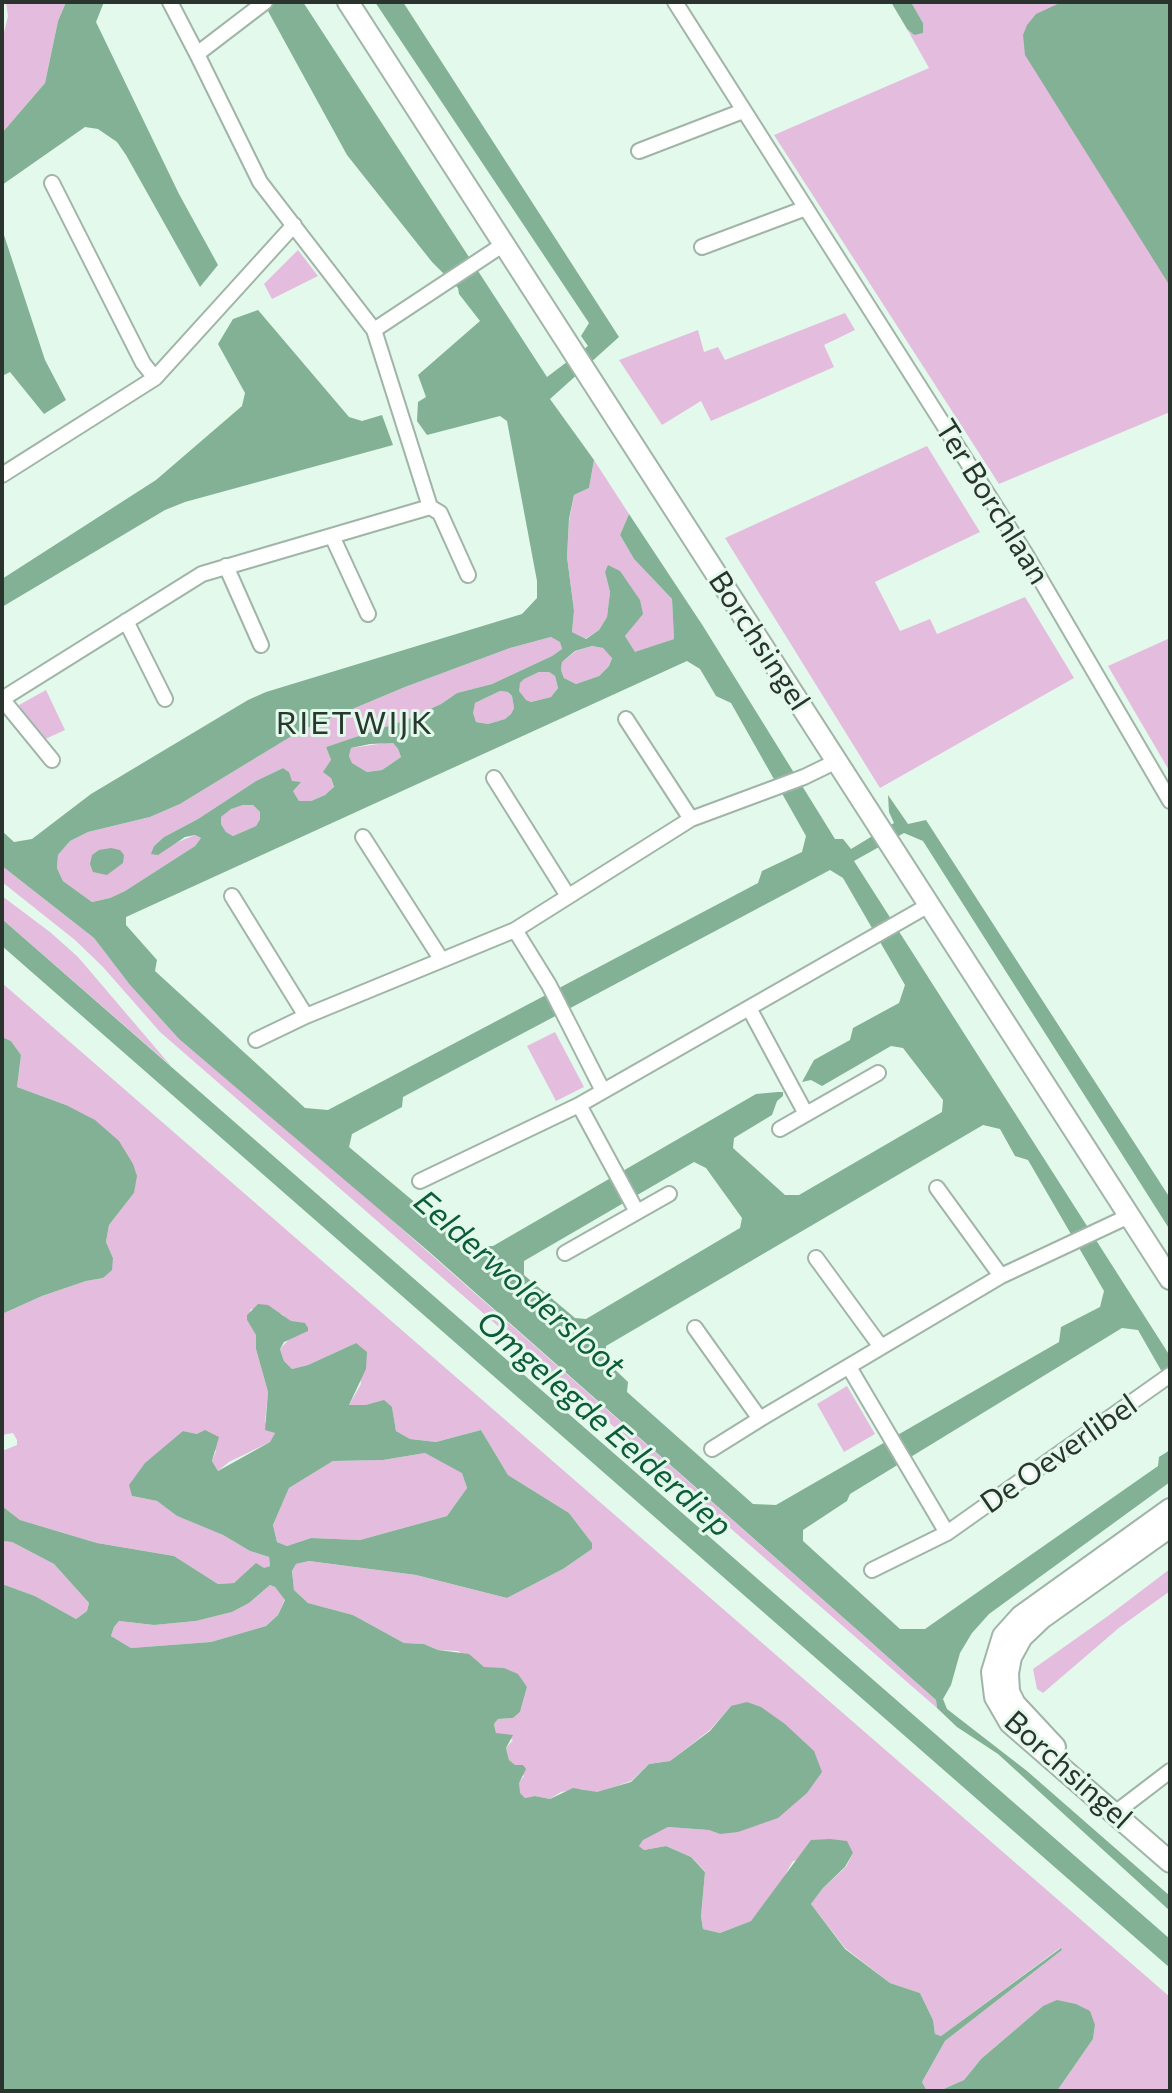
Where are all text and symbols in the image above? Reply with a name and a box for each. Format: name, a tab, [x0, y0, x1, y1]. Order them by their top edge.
street label: Ter Borchlaan	[927, 413, 1057, 591]
street label: Borchsingel	[701, 565, 817, 717]
district label: RIETWIJK	[276, 704, 434, 742]
water label: Eelderwoldersloot	[406, 1182, 632, 1386]
water label: Omgelegde Eelderdiep	[469, 1303, 739, 1545]
street label: De Oeverlibel	[974, 1387, 1144, 1521]
street label: Borchsingel	[997, 1704, 1139, 1836]

